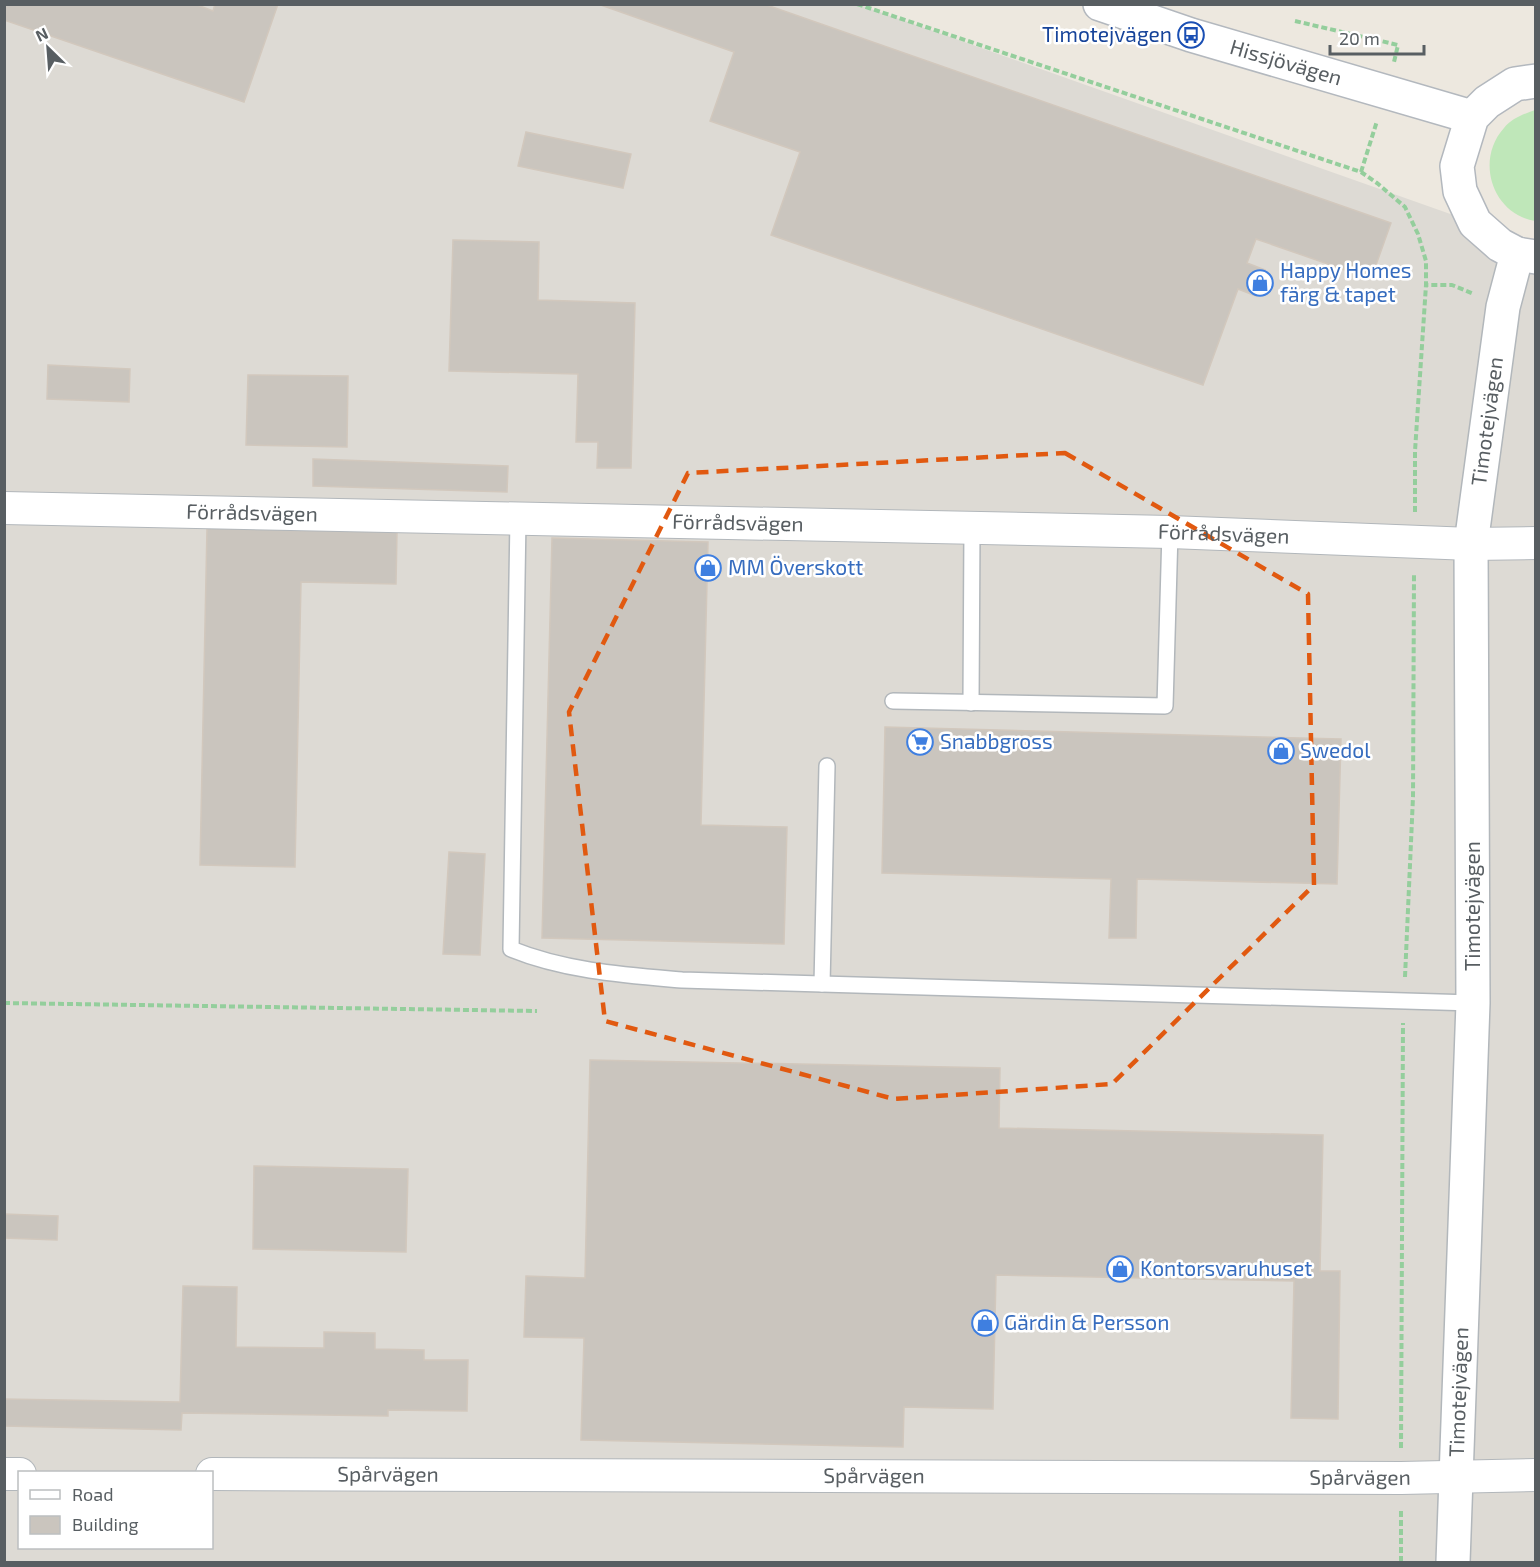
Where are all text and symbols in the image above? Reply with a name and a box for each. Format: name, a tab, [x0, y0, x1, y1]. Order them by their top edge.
north arrow	[18, 18, 78, 78]
scale bar	[1330, 18, 1424, 56]
bus stop icon: Timotejvägen	[1176, 20, 1206, 50]
place label: Timotejvägen	[1042, 21, 1172, 47]
text: N	[32, 23, 51, 45]
text: 20 m	[1339, 27, 1380, 49]
street label: Hissjövägen	[1227, 33, 1345, 89]
place label: Happy Homes färg & tapet	[1280, 257, 1411, 306]
shop icon: Happy Homes färg & tapet	[1245, 268, 1275, 298]
street label: Timotejvägen	[1465, 355, 1507, 487]
street label: Förrådsvägen	[186, 498, 318, 525]
street label: Förrådsvägen	[672, 508, 804, 535]
street label: Förrådsvägen	[1158, 518, 1290, 548]
shop icon: MM Överskott	[693, 553, 723, 583]
place label: MM Överskott	[728, 554, 863, 579]
supermarket icon: Snabbgross	[905, 727, 935, 757]
place label: Snabbgross	[940, 728, 1053, 753]
shop icon: Swedol	[1266, 736, 1296, 766]
place label: Swedol	[1300, 737, 1371, 762]
street label: Timotejvägen	[1459, 841, 1485, 971]
shop icon: Kontorsvaruhuset	[1105, 1254, 1135, 1284]
place label: Kontorsvaruhuset	[1140, 1255, 1312, 1280]
shop icon: Gärdin & Persson	[970, 1308, 1000, 1338]
place label: Gärdin & Persson	[1004, 1309, 1169, 1334]
street label: Timotejvägen	[1443, 1327, 1472, 1457]
street label: Spårvägen	[337, 1460, 439, 1486]
street label: Spårvägen	[823, 1462, 925, 1487]
street label: Spårvägen	[1309, 1464, 1411, 1489]
legend	[18, 1471, 213, 1549]
text: Road	[72, 1483, 113, 1505]
text: Building	[72, 1513, 139, 1535]

